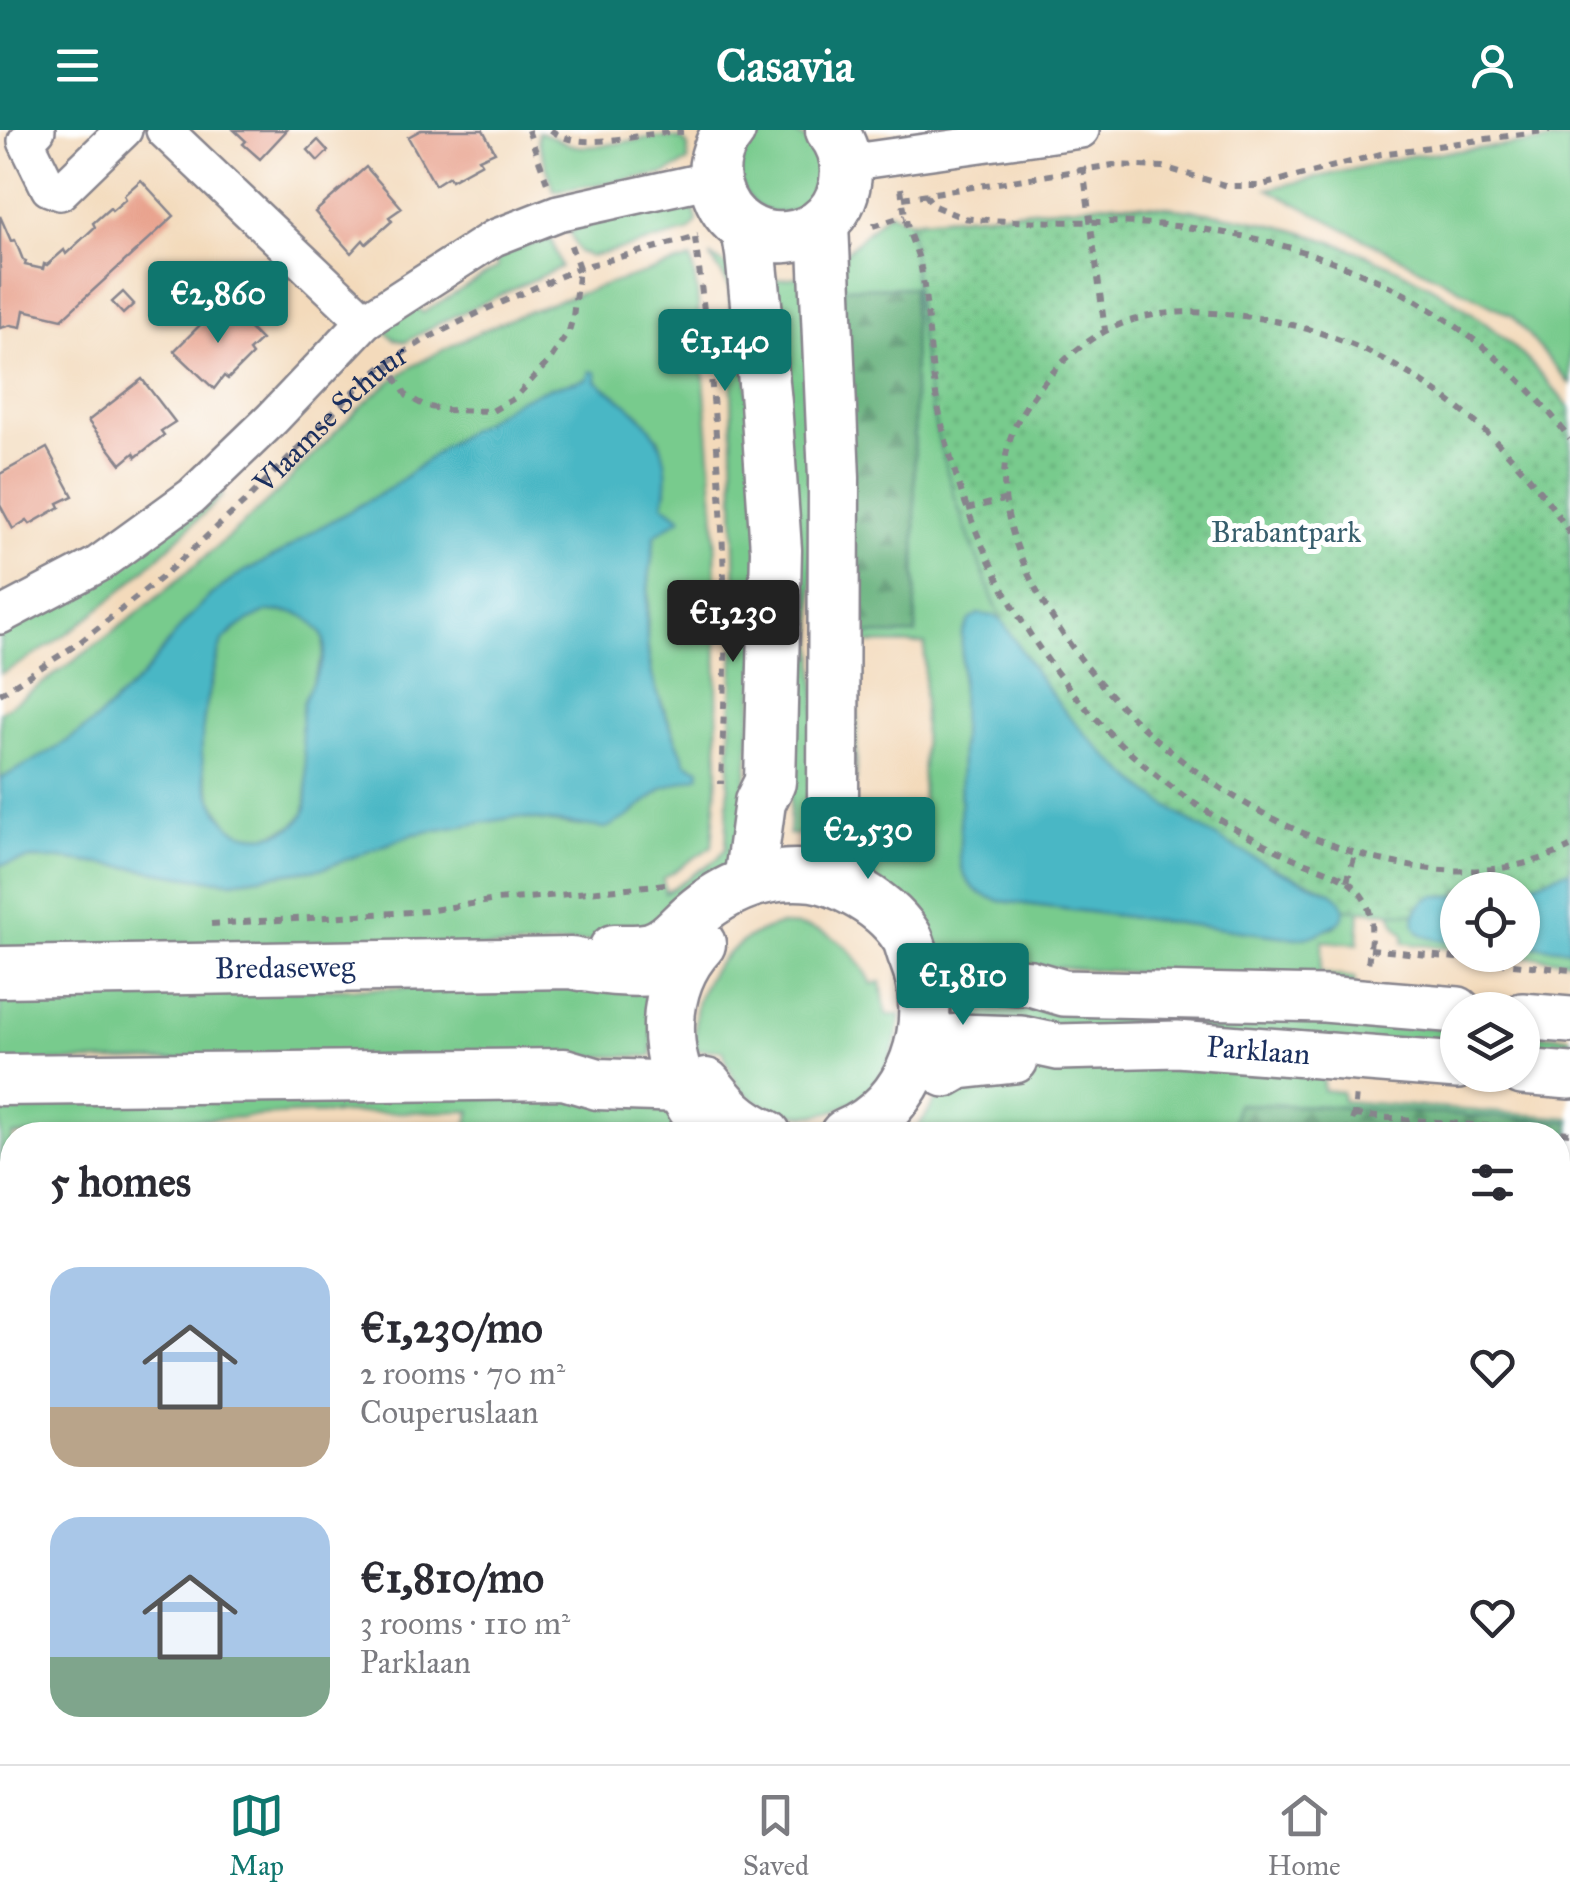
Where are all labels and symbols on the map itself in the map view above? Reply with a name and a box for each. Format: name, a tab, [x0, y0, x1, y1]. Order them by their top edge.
pin: €2,860	[137, 261, 299, 346]
pin: €1,140	[644, 309, 806, 394]
street label: Vlaamse Schuur	[245, 336, 415, 501]
park label: Brabantpark	[1211, 514, 1361, 550]
pin: €1,230	[652, 580, 814, 665]
pin: €2,530	[787, 797, 949, 882]
pin: €1,810	[882, 943, 1044, 1028]
street label: Bredaseweg	[215, 948, 356, 987]
street label: Parklaan	[1205, 1028, 1312, 1072]

